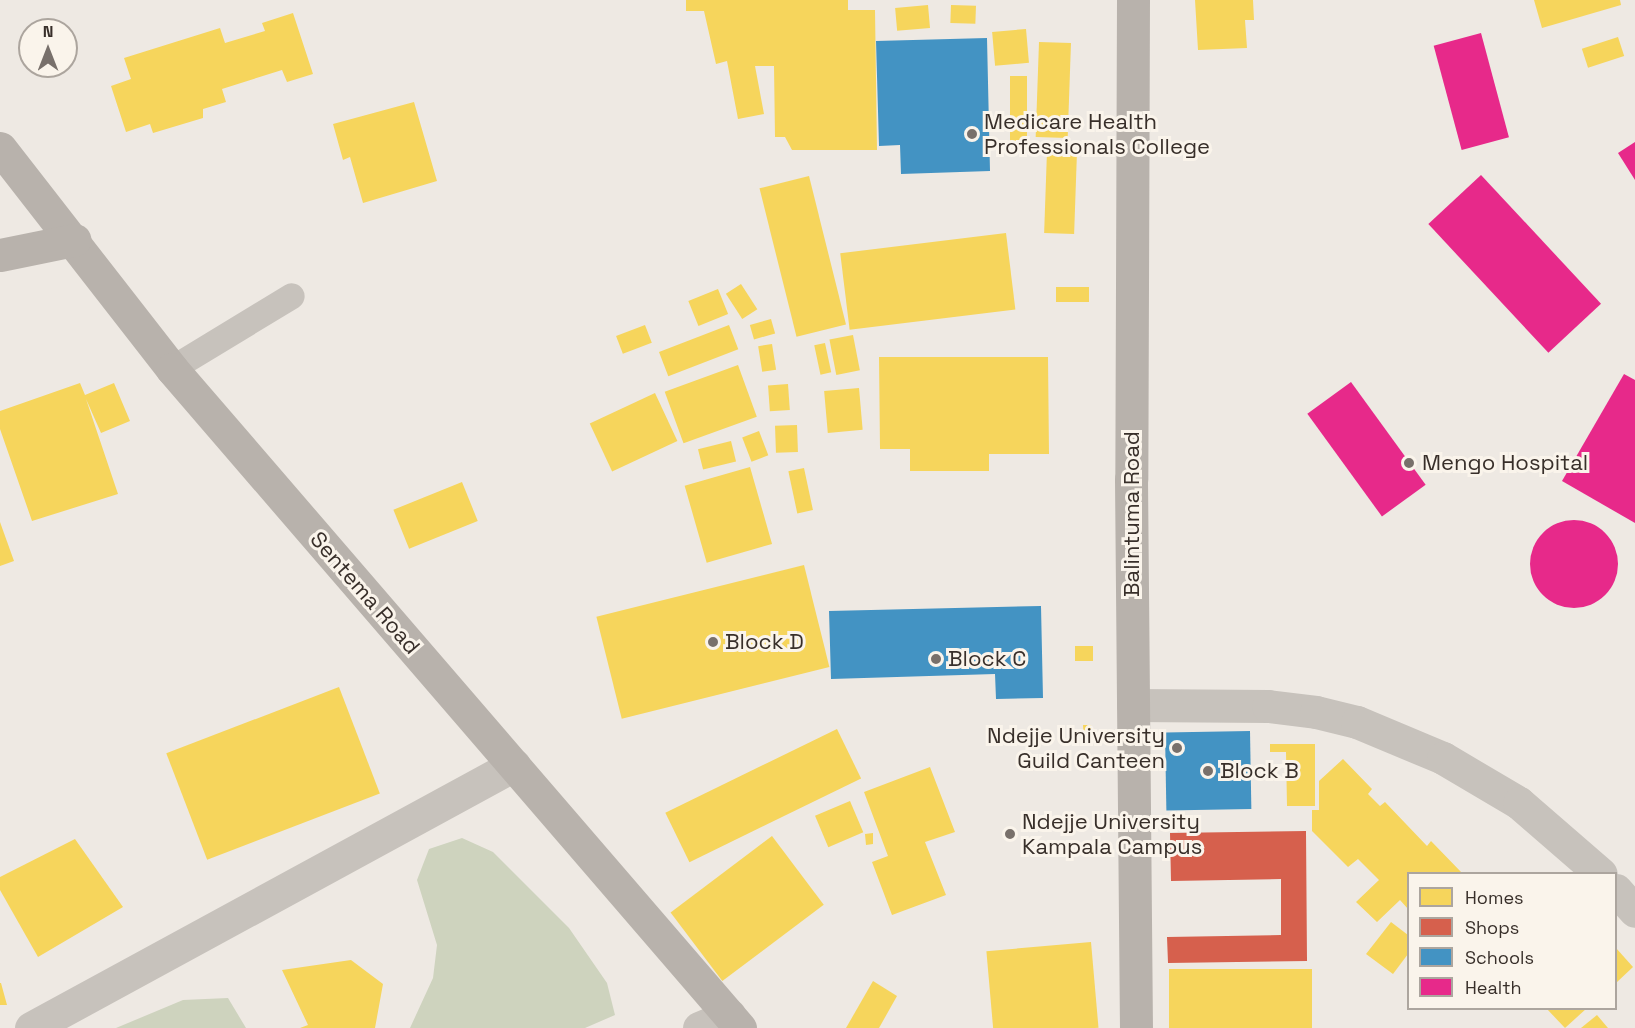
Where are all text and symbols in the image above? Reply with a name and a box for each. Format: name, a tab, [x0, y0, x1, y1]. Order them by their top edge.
north arrow	[18, 18, 78, 78]
text: N	[43, 21, 53, 42]
place label: Medicare Health Professionals College	[984, 108, 1210, 160]
marker: Medicare Health Professionals College	[965, 127, 979, 141]
street label: Balintuma Road	[1119, 431, 1145, 597]
place label: Mengo Hospital	[1422, 450, 1588, 476]
marker: Mengo Hospital	[1400, 454, 1418, 472]
street label: Sentema Road	[305, 526, 425, 660]
place label: Block D	[725, 629, 804, 655]
marker: Block D	[706, 635, 720, 649]
place label: Block C	[948, 646, 1026, 672]
marker: Block C	[929, 652, 943, 666]
place label: Ndejje University Guild Canteen	[987, 722, 1165, 774]
marker: Ndejje University Guild Canteen	[1170, 741, 1184, 755]
place label: Block B	[1220, 758, 1299, 784]
marker: Block B	[1201, 764, 1215, 778]
place label: Ndejje University Kampala Campus	[1022, 808, 1202, 860]
marker: Ndejje University Kampala Campus	[1003, 827, 1017, 841]
legend	[1407, 872, 1617, 1010]
text: Homes	[1465, 886, 1524, 909]
text: Shops	[1465, 916, 1519, 939]
text: Schools	[1465, 946, 1534, 969]
text: Health	[1465, 976, 1522, 999]

